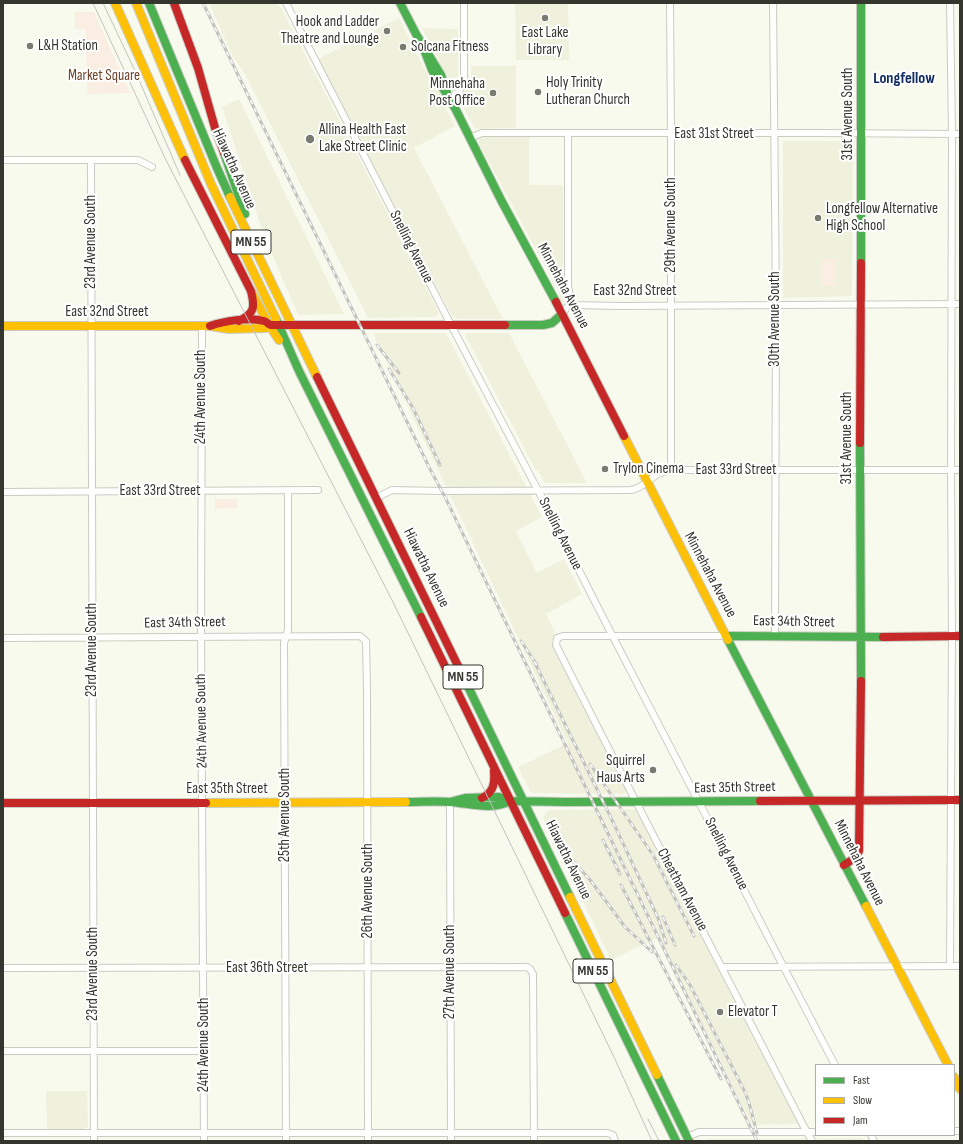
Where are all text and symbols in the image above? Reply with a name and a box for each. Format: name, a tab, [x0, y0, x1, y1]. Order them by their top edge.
place label: Hook and Ladder Theatre and Lounge	[281, 13, 379, 48]
marker: East Lake Library	[540, 13, 550, 23]
place label: East Lake Library	[522, 24, 568, 59]
marker: Hook and Ladder Theatre and Lounge	[382, 26, 392, 36]
place label: L&H Station	[38, 37, 98, 55]
place label: Solcana Fitness	[411, 38, 489, 56]
marker: L&H Station	[25, 41, 35, 51]
marker: Solcana Fitness	[398, 42, 408, 52]
park label: Market Square	[68, 67, 140, 85]
street label: 31st Avenue South	[839, 68, 857, 160]
district label: Longfellow	[873, 69, 935, 89]
place label: Holy Trinity Lutheran Church	[546, 74, 630, 109]
place label: Minnehaha Post Office	[429, 75, 485, 110]
marker: Holy Trinity Lutheran Church	[533, 87, 543, 97]
marker: Minnehaha Post Office	[488, 88, 498, 98]
place label: Allina Health East Lake Street Clinic	[319, 121, 407, 156]
street label: East 31st Street	[674, 125, 754, 143]
street label: Hiawatha Avenue	[208, 126, 260, 212]
marker: Allina Health East Lake Street Clinic	[304, 133, 316, 145]
street label: 29th Avenue South	[662, 177, 680, 273]
street label: 23rd Avenue South	[82, 195, 100, 289]
place label: Longfellow Alternative High School	[826, 200, 938, 235]
street label: Snelling Avenue	[385, 208, 437, 286]
marker: Longfellow Alternative High School	[813, 213, 823, 223]
road number: MN 55	[231, 230, 271, 254]
street label: Minnehaha Avenue	[533, 240, 593, 332]
street label: 30th Avenue South	[766, 271, 784, 367]
street label: East 32nd Street	[593, 282, 677, 300]
street label: East 32nd Street	[65, 303, 149, 321]
street label: 24th Avenue South	[192, 350, 210, 444]
street label: 31st Avenue South	[838, 392, 856, 484]
place label: Trylon Cinema	[613, 460, 684, 478]
street label: East 33rd Street	[695, 461, 777, 479]
marker: Trylon Cinema	[600, 464, 610, 474]
street label: East 33rd Street	[119, 482, 201, 500]
street label: Snelling Avenue	[534, 495, 586, 573]
street label: Hiawatha Avenue	[399, 525, 453, 611]
street label: Minnehaha Avenue	[680, 529, 740, 621]
street label: 23rd Avenue South	[83, 603, 101, 697]
street label: East 34th Street	[753, 612, 835, 632]
street label: East 34th Street	[144, 613, 226, 633]
road number: MN 55	[443, 665, 483, 689]
street label: 24th Avenue South	[192, 673, 212, 769]
place label: Squirrel Haus Arts	[597, 752, 645, 787]
marker: Squirrel Haus Arts	[648, 765, 658, 775]
street label: 25th Avenue South	[276, 768, 294, 862]
street label: East 35th Street	[694, 778, 776, 798]
street label: East 35th Street	[186, 780, 268, 798]
street label: Snelling Avenue	[700, 815, 752, 893]
street label: Hiawatha Avenue	[541, 817, 595, 903]
street label: Minnehaha Avenue	[830, 817, 888, 909]
street label: 26th Avenue South	[359, 843, 377, 939]
street label: Cheatham Avenue	[653, 846, 711, 934]
street label: 27th Avenue South	[441, 925, 459, 1019]
street label: 23rd Avenue South	[84, 927, 102, 1021]
street label: East 36th Street	[226, 959, 308, 977]
road number: MN 55	[573, 959, 613, 983]
street label: 24th Avenue South	[195, 998, 213, 1092]
place label: Elevator T	[728, 1003, 778, 1021]
marker: Elevator T	[715, 1007, 725, 1017]
legend	[815, 1064, 955, 1136]
text: Fast	[853, 1073, 870, 1088]
text: Slow	[853, 1093, 872, 1108]
text: Jam	[853, 1113, 868, 1128]

